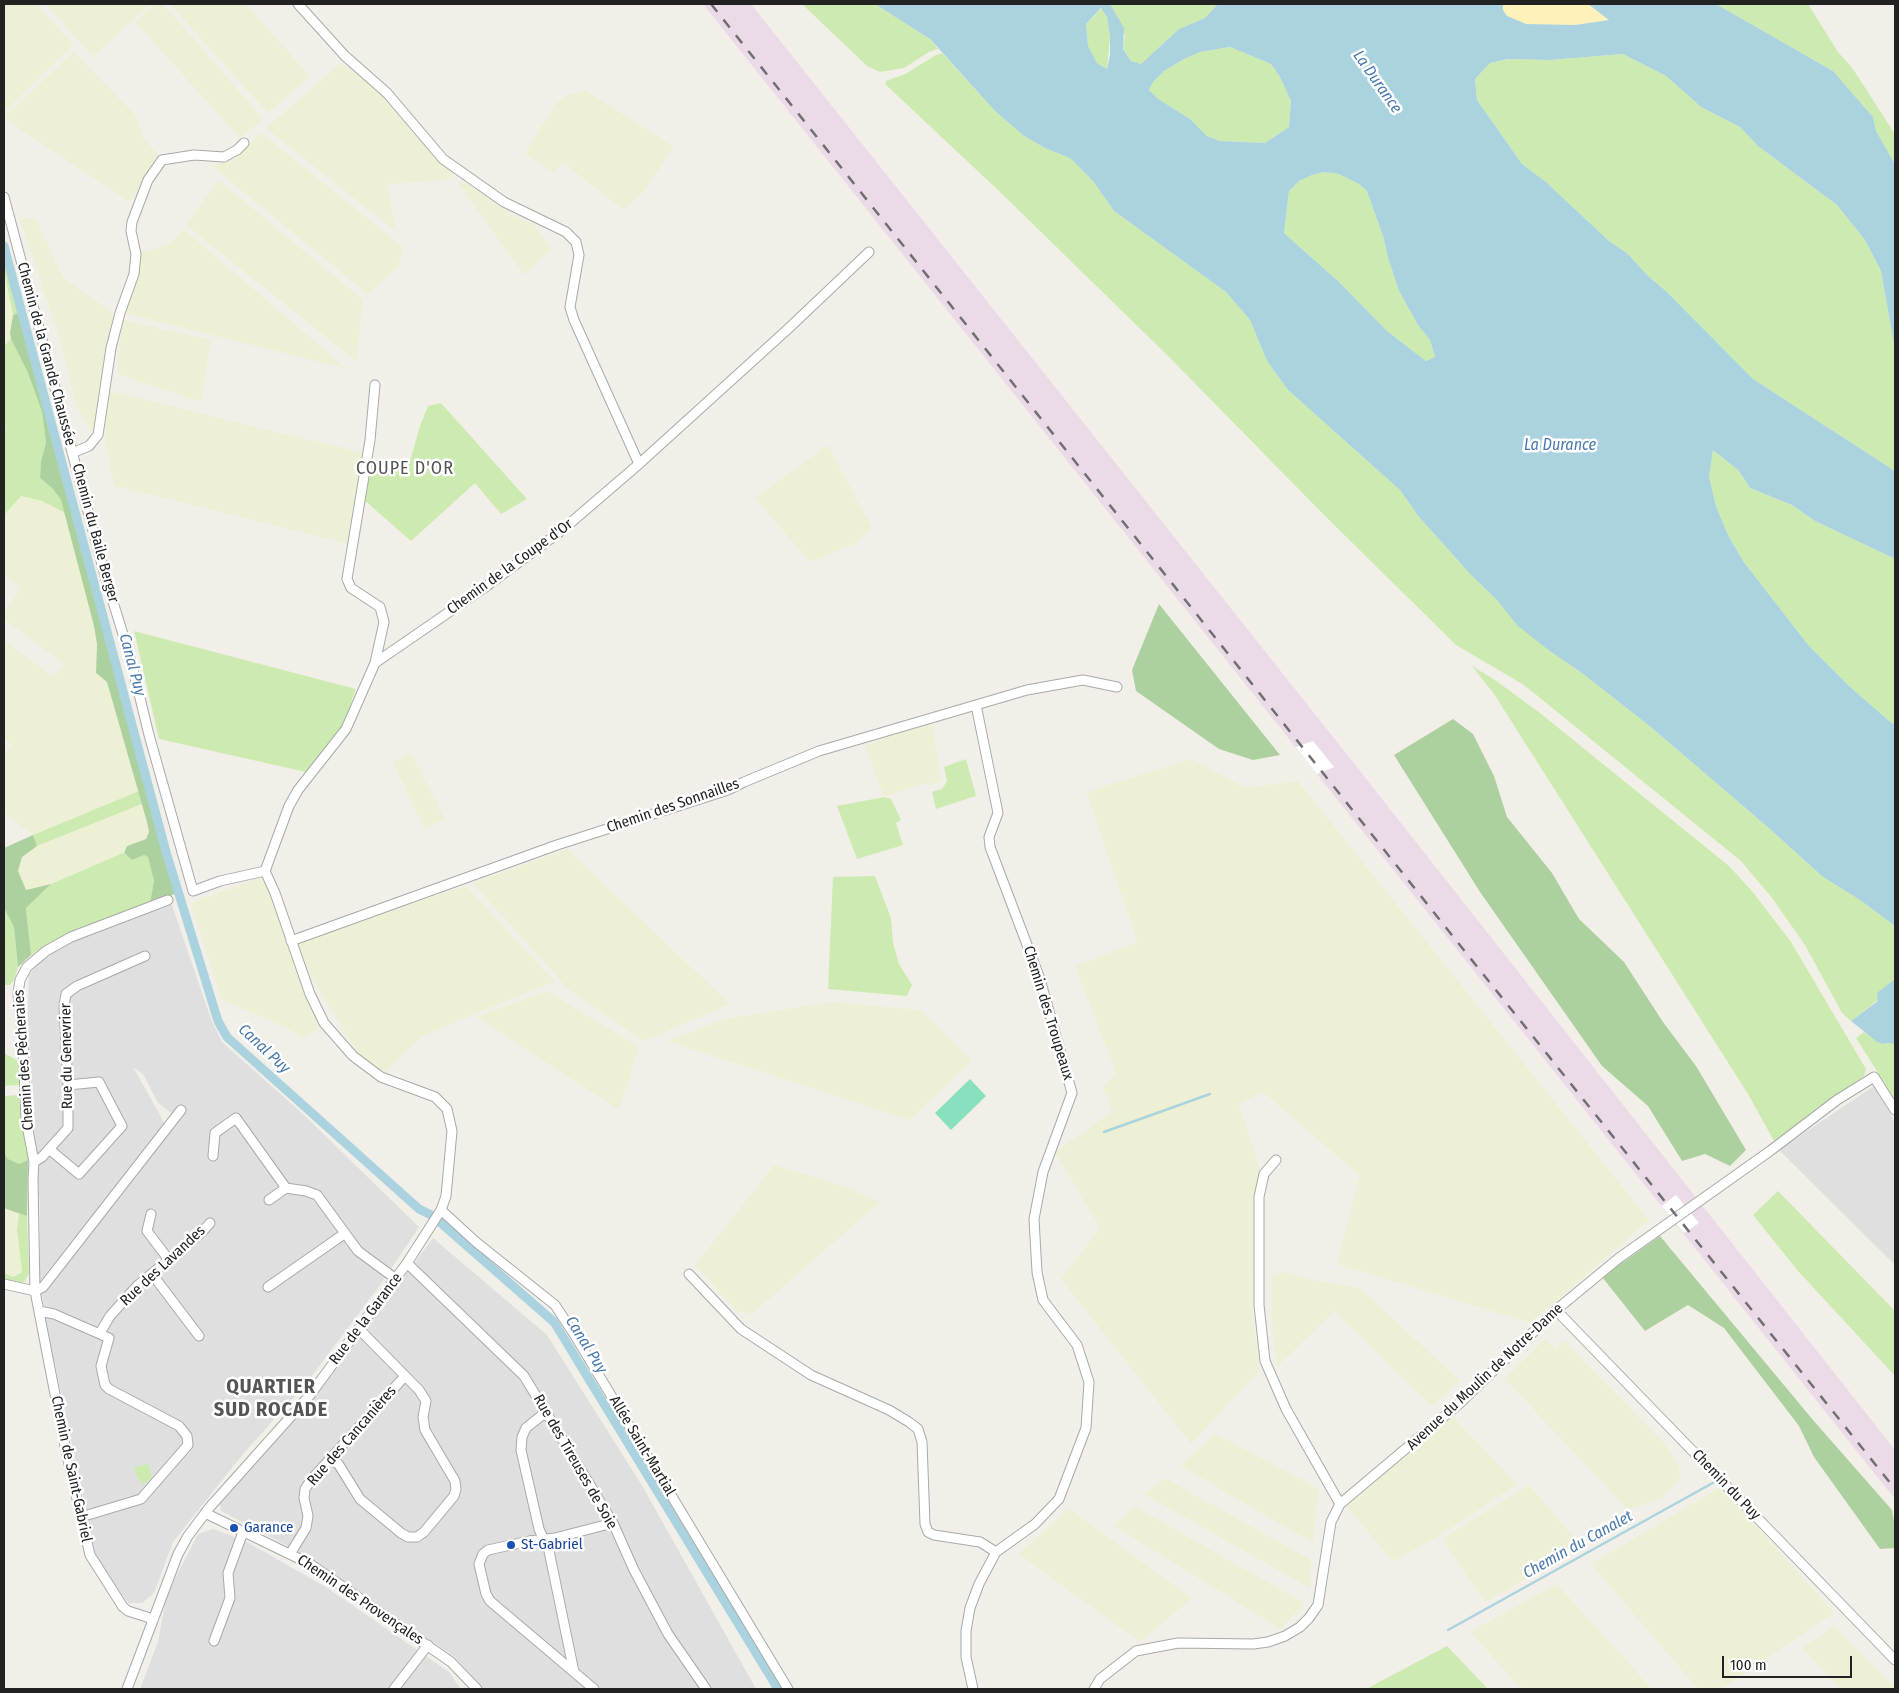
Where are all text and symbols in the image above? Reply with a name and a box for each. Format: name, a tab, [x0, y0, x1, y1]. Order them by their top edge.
water label: La Durance	[1348, 47, 1406, 117]
street label: Chemin de la Grande Chaussée	[13, 260, 79, 448]
water label: La Durance	[1524, 436, 1596, 456]
district label: COUPE D'OR	[355, 458, 455, 480]
street label: Chemin du Baile Berger	[68, 462, 122, 604]
street label: Chemin de la Coupe d'Or	[444, 515, 576, 619]
water label: Canal Puy	[114, 632, 150, 698]
street label: Chemin des Sonnailles	[604, 775, 742, 837]
street label: Chemin des Troupeaux	[1019, 944, 1077, 1082]
street label: Chemin des Pêcheraies	[10, 989, 38, 1131]
street label: Rue du Genevrier	[57, 1003, 77, 1109]
water label: Canal Puy	[234, 1020, 294, 1078]
street label: Rue des Lavandes	[117, 1222, 209, 1310]
street label: Rue de la Garance	[326, 1270, 406, 1368]
street label: Avenue du Moulin de Notre-Dame	[1403, 1300, 1567, 1454]
water label: Canal Puy	[561, 1313, 611, 1377]
district label: QUARTIER SUD ROCADE	[213, 1375, 329, 1422]
street label: Rue des Cancanières	[304, 1382, 400, 1490]
street label: Rue des Tireuses de Soie	[529, 1392, 621, 1532]
street label: Allée Saint-Martial	[605, 1393, 679, 1499]
street label: Chemin de Saint-Gabriel	[47, 1394, 95, 1544]
street label: Chemin du Puy	[1688, 1446, 1764, 1524]
water label: Chemin du Canalet	[1520, 1507, 1636, 1583]
place label: Garance	[244, 1519, 294, 1537]
marker: Garance	[228, 1522, 240, 1534]
place label: St-Gabriel	[521, 1536, 583, 1554]
marker: St-Gabriel	[505, 1539, 517, 1551]
street label: Chemin des Provençales	[294, 1551, 426, 1649]
scale bar	[1724, 1646, 1854, 1678]
text: 100 m	[1730, 1656, 1767, 1674]

